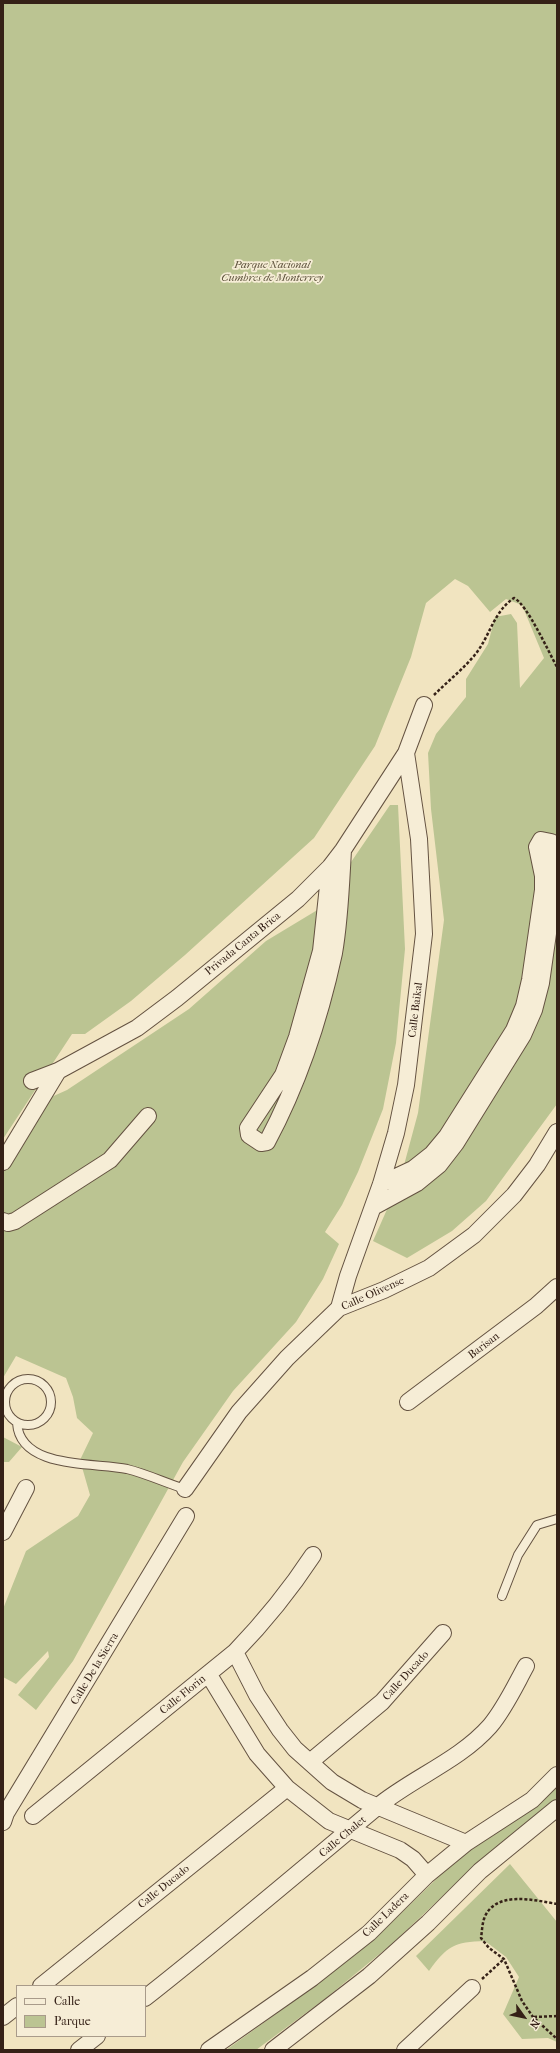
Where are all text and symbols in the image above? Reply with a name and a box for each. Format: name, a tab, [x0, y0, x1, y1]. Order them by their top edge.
park label: Parque Nacional Cumbres de Monterrey	[221, 258, 323, 284]
street label: Privada Canta Brica	[203, 909, 283, 979]
street label: Calle Baikal	[406, 982, 426, 1038]
street label: Calle Olivense	[339, 1274, 407, 1314]
street label: Barisan	[466, 1330, 502, 1362]
street label: Calle De la Sierra	[68, 1631, 122, 1707]
street label: Calle Ducado	[380, 1648, 432, 1704]
street label: Calle Florin	[157, 1673, 209, 1717]
street label: Calle Chalet	[317, 1814, 369, 1860]
street label: Calle Ducado	[136, 1862, 192, 1912]
street label: Calle Ladera	[360, 1890, 412, 1940]
legend	[16, 1985, 146, 2037]
text: Calle	[54, 1994, 80, 2008]
north arrow	[504, 1997, 544, 2037]
text: Parque	[54, 2014, 91, 2028]
text: N	[527, 2017, 542, 2031]

